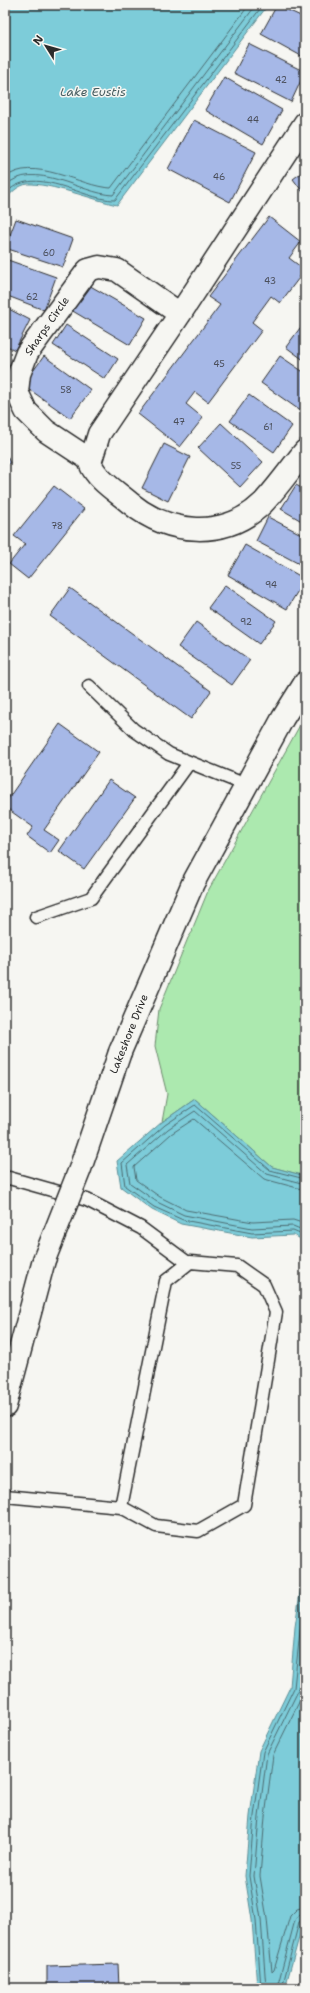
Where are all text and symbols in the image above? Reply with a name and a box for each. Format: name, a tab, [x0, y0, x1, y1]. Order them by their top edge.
north arrow	[26, 26, 66, 66]
text: N	[30, 32, 47, 48]
house number: 42	[275, 74, 287, 86]
water label: Lake Eustis	[60, 84, 126, 100]
house number: 44	[247, 114, 259, 126]
house number: 46	[213, 171, 225, 183]
house number: 60	[43, 247, 55, 259]
house number: 43	[264, 275, 276, 287]
house number: 62	[26, 291, 38, 303]
street label: Sharps Circle	[21, 294, 73, 358]
house number: 45	[213, 358, 225, 370]
house number: 58	[60, 384, 72, 396]
house number: 47	[173, 416, 185, 428]
house number: 61	[263, 421, 273, 433]
house number: 55	[231, 460, 241, 472]
house number: 78	[51, 520, 63, 532]
house number: 94	[265, 579, 277, 591]
house number: 92	[240, 616, 252, 628]
street label: Lakeshore Drive	[106, 992, 152, 1076]

